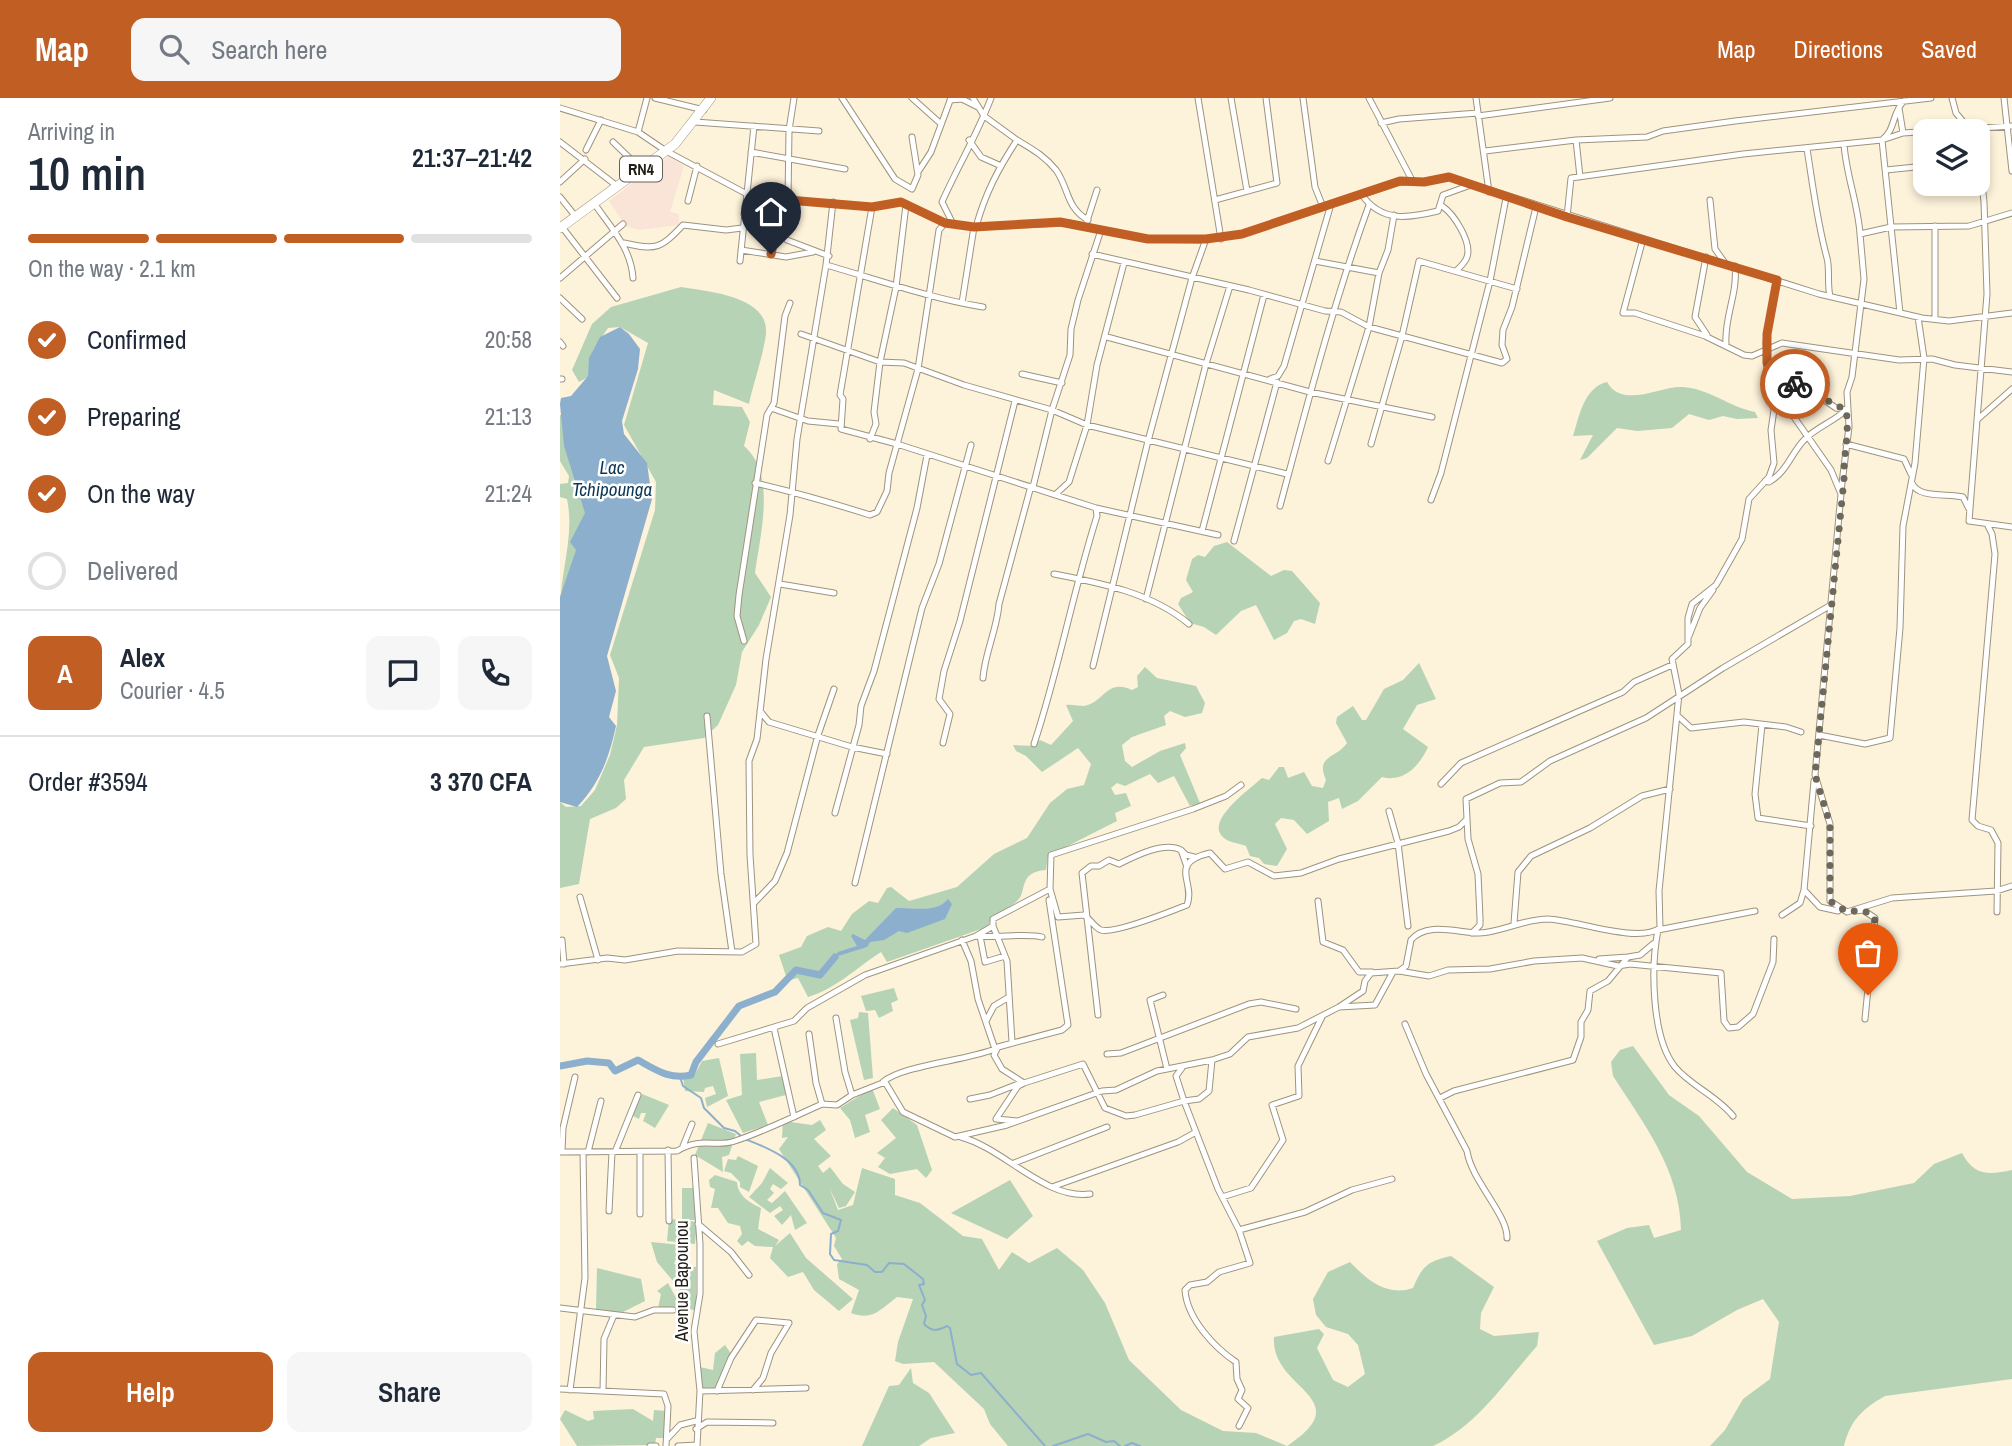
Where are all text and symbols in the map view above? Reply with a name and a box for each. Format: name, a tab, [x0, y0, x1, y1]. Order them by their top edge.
search box	[131, 18, 621, 81]
text: Map	[35, 27, 89, 71]
icon: search	[155, 30, 193, 68]
text: Search here	[211, 32, 327, 67]
text: Map	[1717, 33, 1755, 65]
text: Directions	[1793, 33, 1883, 65]
text: Saved	[1921, 33, 1977, 65]
text: Arriving in	[28, 116, 115, 147]
map controls	[1913, 119, 1990, 196]
button: layers	[1913, 119, 1990, 196]
text: 21:37–21:42	[412, 140, 532, 175]
text: 10 min	[28, 142, 146, 204]
road number: RN4	[620, 156, 662, 181]
pin	[741, 182, 801, 254]
icon: home	[752, 193, 790, 231]
text: On the way · 2.1 km	[28, 253, 196, 284]
icon: check	[28, 321, 66, 359]
text: Confirmed	[87, 322, 187, 357]
text: 20:58	[485, 324, 532, 355]
courier	[1760, 349, 1830, 419]
icon: bike	[1776, 365, 1814, 403]
icon: check	[28, 398, 66, 436]
text: Preparing	[87, 399, 181, 434]
text: 21:13	[485, 401, 532, 432]
water label: Lac Tchipounga	[572, 454, 652, 502]
icon: check	[28, 475, 66, 513]
text: On the way	[87, 476, 195, 511]
text: 21:24	[485, 478, 532, 509]
text: Delivered	[87, 553, 178, 588]
button: chat	[366, 636, 440, 710]
button: phone	[458, 636, 532, 710]
text: Alex	[120, 640, 165, 675]
text: A	[57, 656, 73, 691]
text: Courier · 4.5	[120, 675, 225, 706]
text: Order #3594	[28, 764, 148, 799]
text: 3 370 CFA	[430, 764, 532, 799]
pin	[1838, 923, 1898, 995]
icon: bag	[1849, 934, 1887, 972]
street label: Avenue Bapounou	[669, 1220, 694, 1343]
button: Help	[28, 1352, 273, 1432]
button: Share	[287, 1352, 532, 1432]

